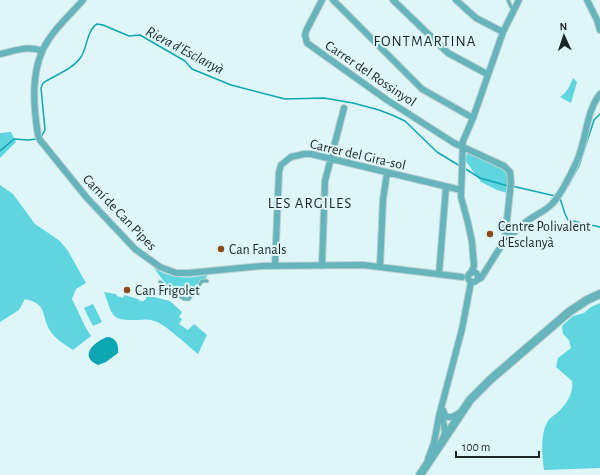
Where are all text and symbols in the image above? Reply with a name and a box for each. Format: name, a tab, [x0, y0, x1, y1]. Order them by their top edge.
north arrow	[544, 16, 584, 56]
text: N	[559, 21, 568, 32]
water label: Riera d'Esclanyà	[143, 24, 226, 77]
district label: FONTMARTINA	[374, 34, 476, 49]
street label: Carrer del Rossinyol	[322, 38, 418, 109]
street label: Carrer del Gira-sol	[309, 137, 407, 173]
street label: Camí de Can Pipes	[80, 172, 159, 253]
district label: LES ARGILES	[268, 196, 352, 211]
place label: Centre Polivalent d'Esclanyà	[498, 220, 591, 250]
marker: Centre Polivalent d'Esclanyà	[485, 229, 495, 239]
place label: Can Fanals	[229, 243, 286, 257]
marker: Can Fanals	[216, 244, 226, 254]
place label: Can Frigolet	[135, 284, 200, 298]
marker: Can Frigolet	[122, 285, 132, 295]
scale bar	[456, 433, 539, 459]
text: 100 m	[462, 441, 490, 453]

